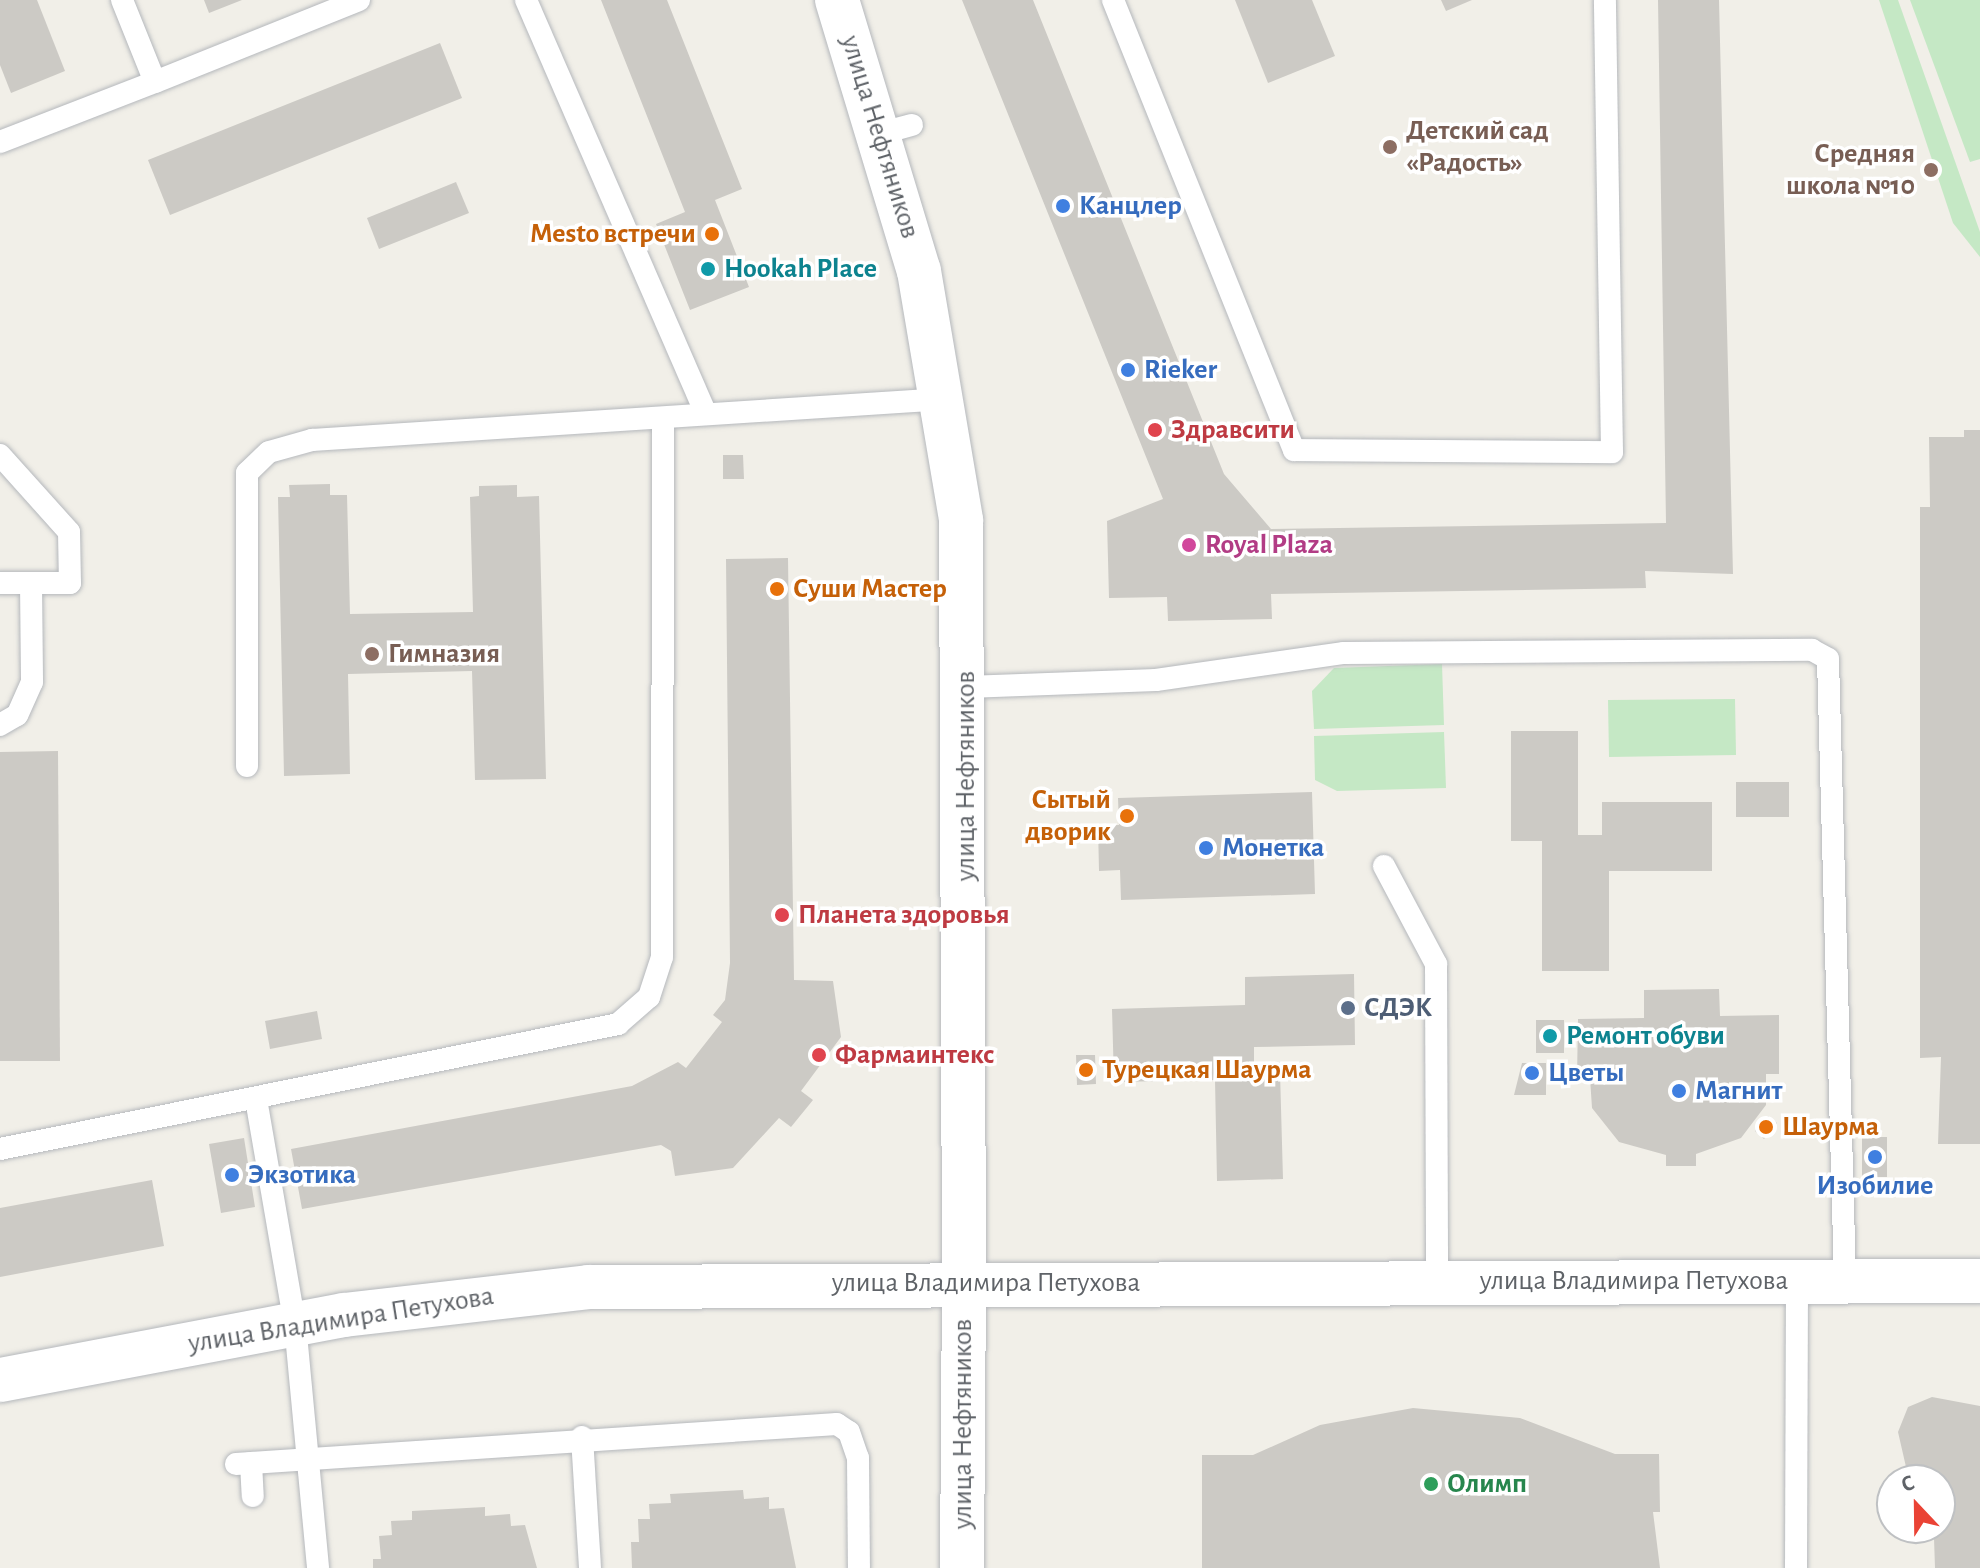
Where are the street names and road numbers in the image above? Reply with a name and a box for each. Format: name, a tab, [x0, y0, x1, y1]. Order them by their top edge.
street label: улица Нефтяников	[833, 31, 927, 243]
street label: улица Нефтяников	[949, 671, 983, 881]
street label: улица Владимира Петухова	[1480, 1264, 1788, 1298]
street label: улица Владимира Петухова	[832, 1266, 1140, 1300]
street label: улица Владимира Петухова	[186, 1279, 496, 1361]
street label: улица Нефтяников	[946, 1319, 980, 1529]

